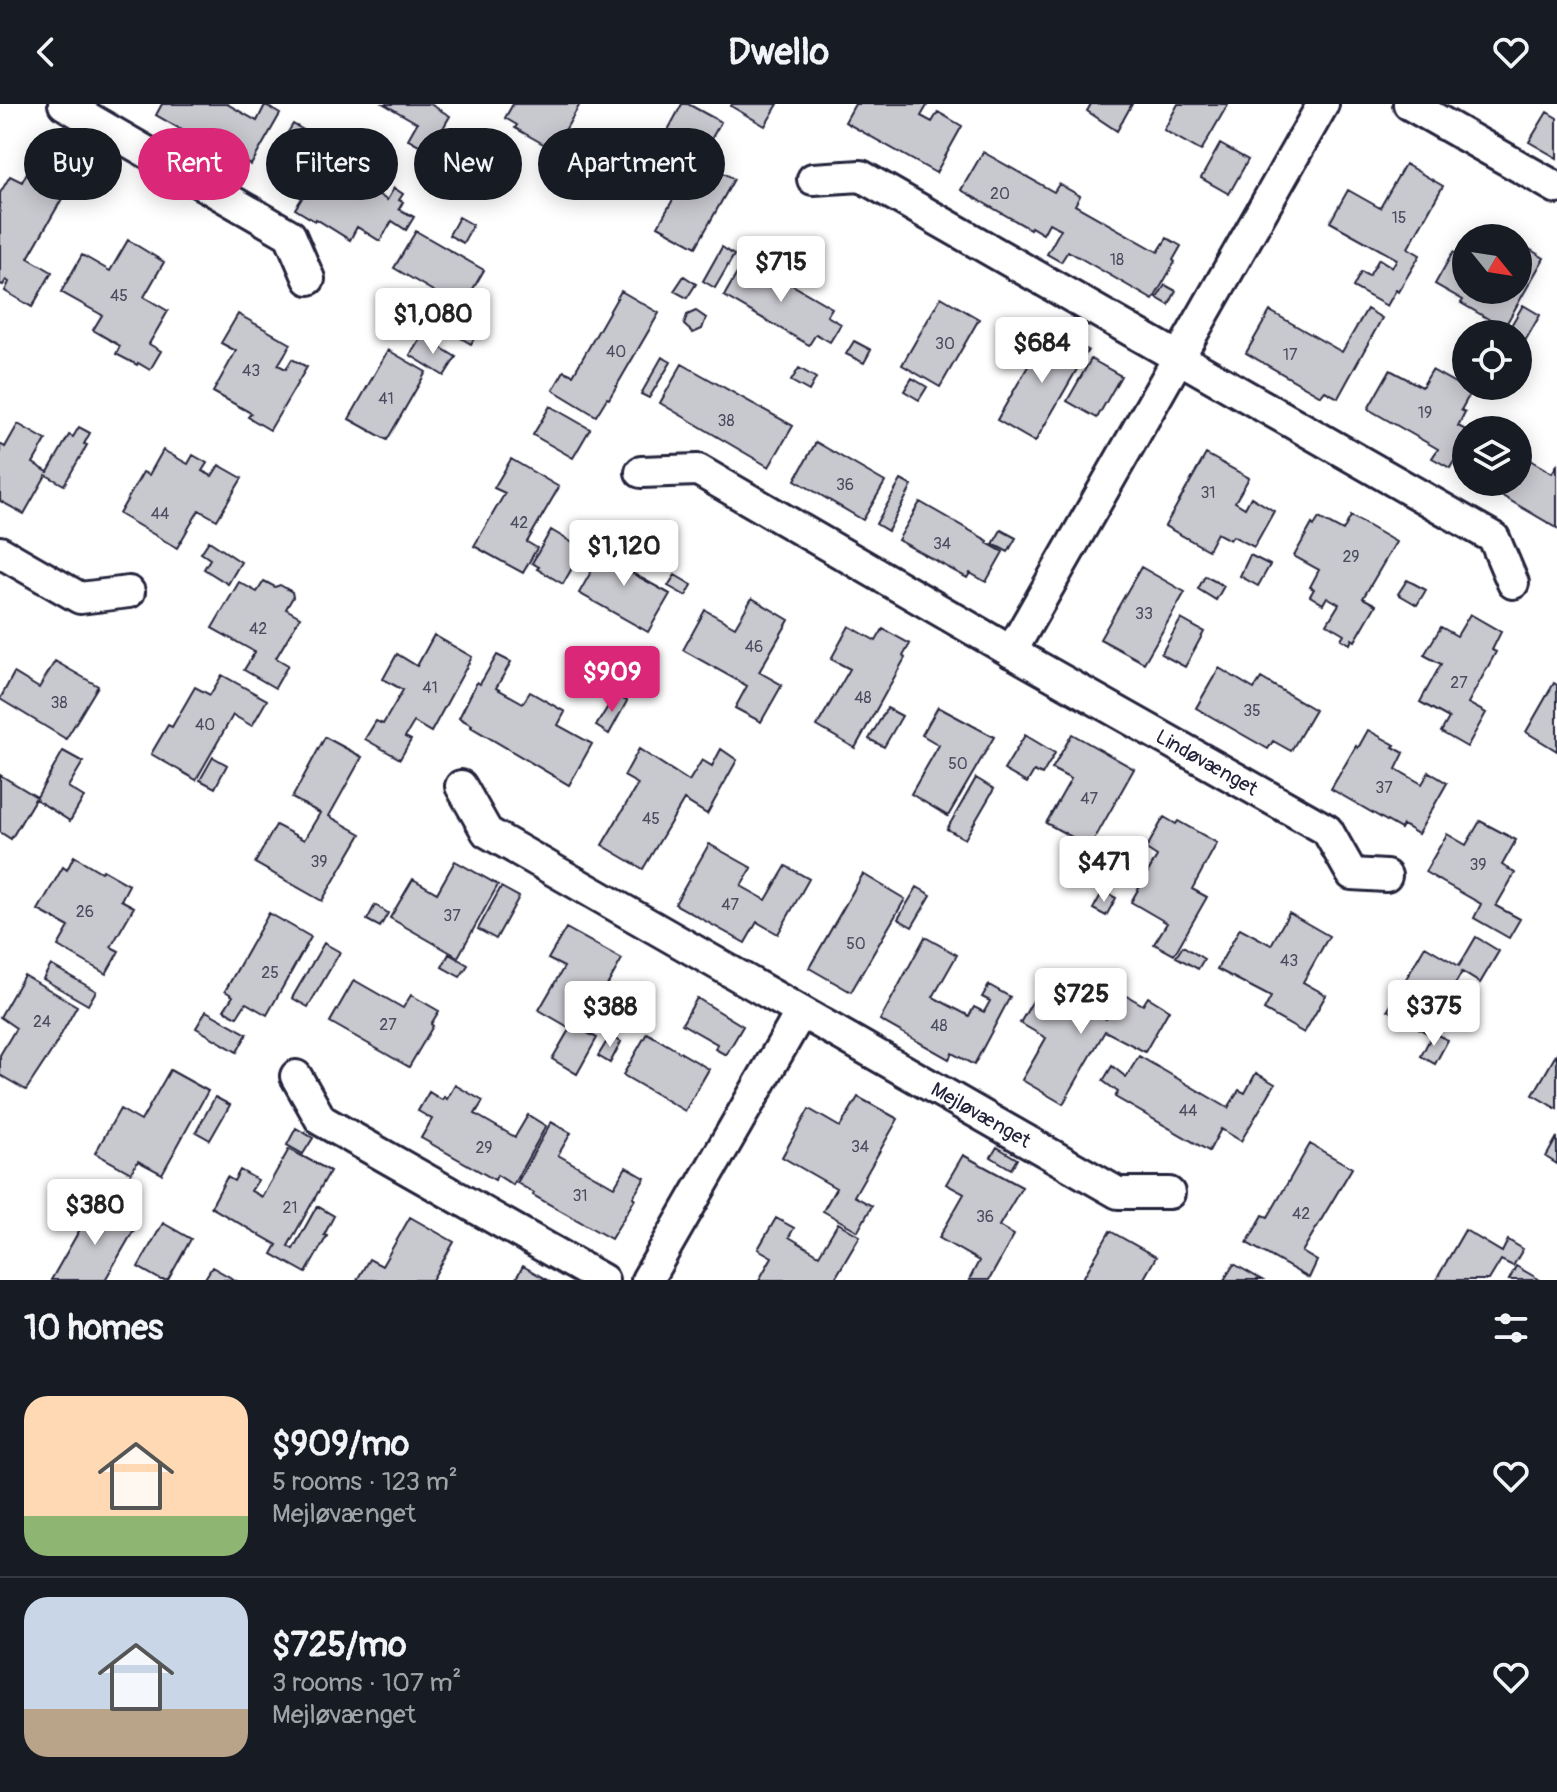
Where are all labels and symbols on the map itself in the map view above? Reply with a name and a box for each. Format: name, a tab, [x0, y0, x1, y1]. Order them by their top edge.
house number: 20	[990, 184, 1010, 204]
house number: 15	[1392, 208, 1406, 228]
north arrow	[1452, 224, 1532, 304]
pin: $715	[734, 236, 828, 304]
house number: 18	[1110, 250, 1124, 270]
house number: 45	[110, 286, 128, 306]
pin: $1,080	[368, 288, 498, 356]
pin: $684	[995, 317, 1089, 385]
house number: 30	[935, 334, 955, 354]
house number: 40	[606, 342, 626, 362]
house number: 17	[1283, 345, 1298, 365]
house number: 43	[242, 361, 260, 381]
house number: 41	[378, 389, 394, 409]
house number: 19	[1418, 403, 1432, 423]
house number: 38	[718, 411, 735, 431]
house number: 36	[836, 475, 854, 495]
house number: 31	[1200, 483, 1216, 503]
house number: 44	[151, 504, 169, 524]
house number: 42	[510, 513, 528, 533]
pin: $1,120	[559, 520, 689, 588]
house number: 34	[933, 534, 951, 554]
house number: 29	[1342, 547, 1360, 567]
house number: 33	[1135, 604, 1153, 624]
house number: 42	[249, 619, 267, 639]
house number: 46	[745, 637, 763, 657]
pin: $909	[565, 646, 659, 714]
house number: 27	[1450, 673, 1468, 693]
house number: 41	[422, 678, 438, 698]
house number: 48	[854, 688, 872, 708]
house number: 38	[51, 693, 68, 713]
house number: 35	[1243, 701, 1261, 721]
house number: 40	[195, 715, 215, 735]
street label: Lindøvænget	[1151, 724, 1263, 802]
house number: 50	[948, 754, 968, 774]
house number: 37	[1375, 778, 1393, 798]
house number: 47	[1080, 789, 1098, 809]
house number: 45	[642, 809, 660, 829]
pin: $471	[1057, 836, 1151, 904]
house number: 39	[310, 852, 328, 872]
house number: 39	[1469, 855, 1487, 875]
house number: 47	[721, 895, 739, 915]
house number: 26	[76, 902, 94, 922]
house number: 37	[443, 906, 461, 926]
house number: 50	[846, 934, 866, 954]
house number: 43	[1280, 951, 1298, 971]
house number: 25	[261, 963, 279, 983]
pin: $725	[1034, 968, 1128, 1036]
pin: $375	[1387, 980, 1481, 1048]
pin: $388	[563, 981, 657, 1049]
house number: 24	[33, 1012, 51, 1032]
house number: 27	[379, 1015, 397, 1035]
house number: 48	[930, 1016, 948, 1036]
street label: Mejløvænget	[926, 1077, 1036, 1154]
house number: 44	[1179, 1101, 1197, 1121]
house number: 34	[851, 1137, 869, 1157]
house number: 29	[475, 1138, 493, 1158]
pin: $380	[48, 1179, 142, 1247]
house number: 31	[572, 1186, 588, 1206]
house number: 21	[282, 1198, 298, 1218]
house number: 42	[1292, 1204, 1310, 1224]
house number: 36	[976, 1207, 994, 1227]

